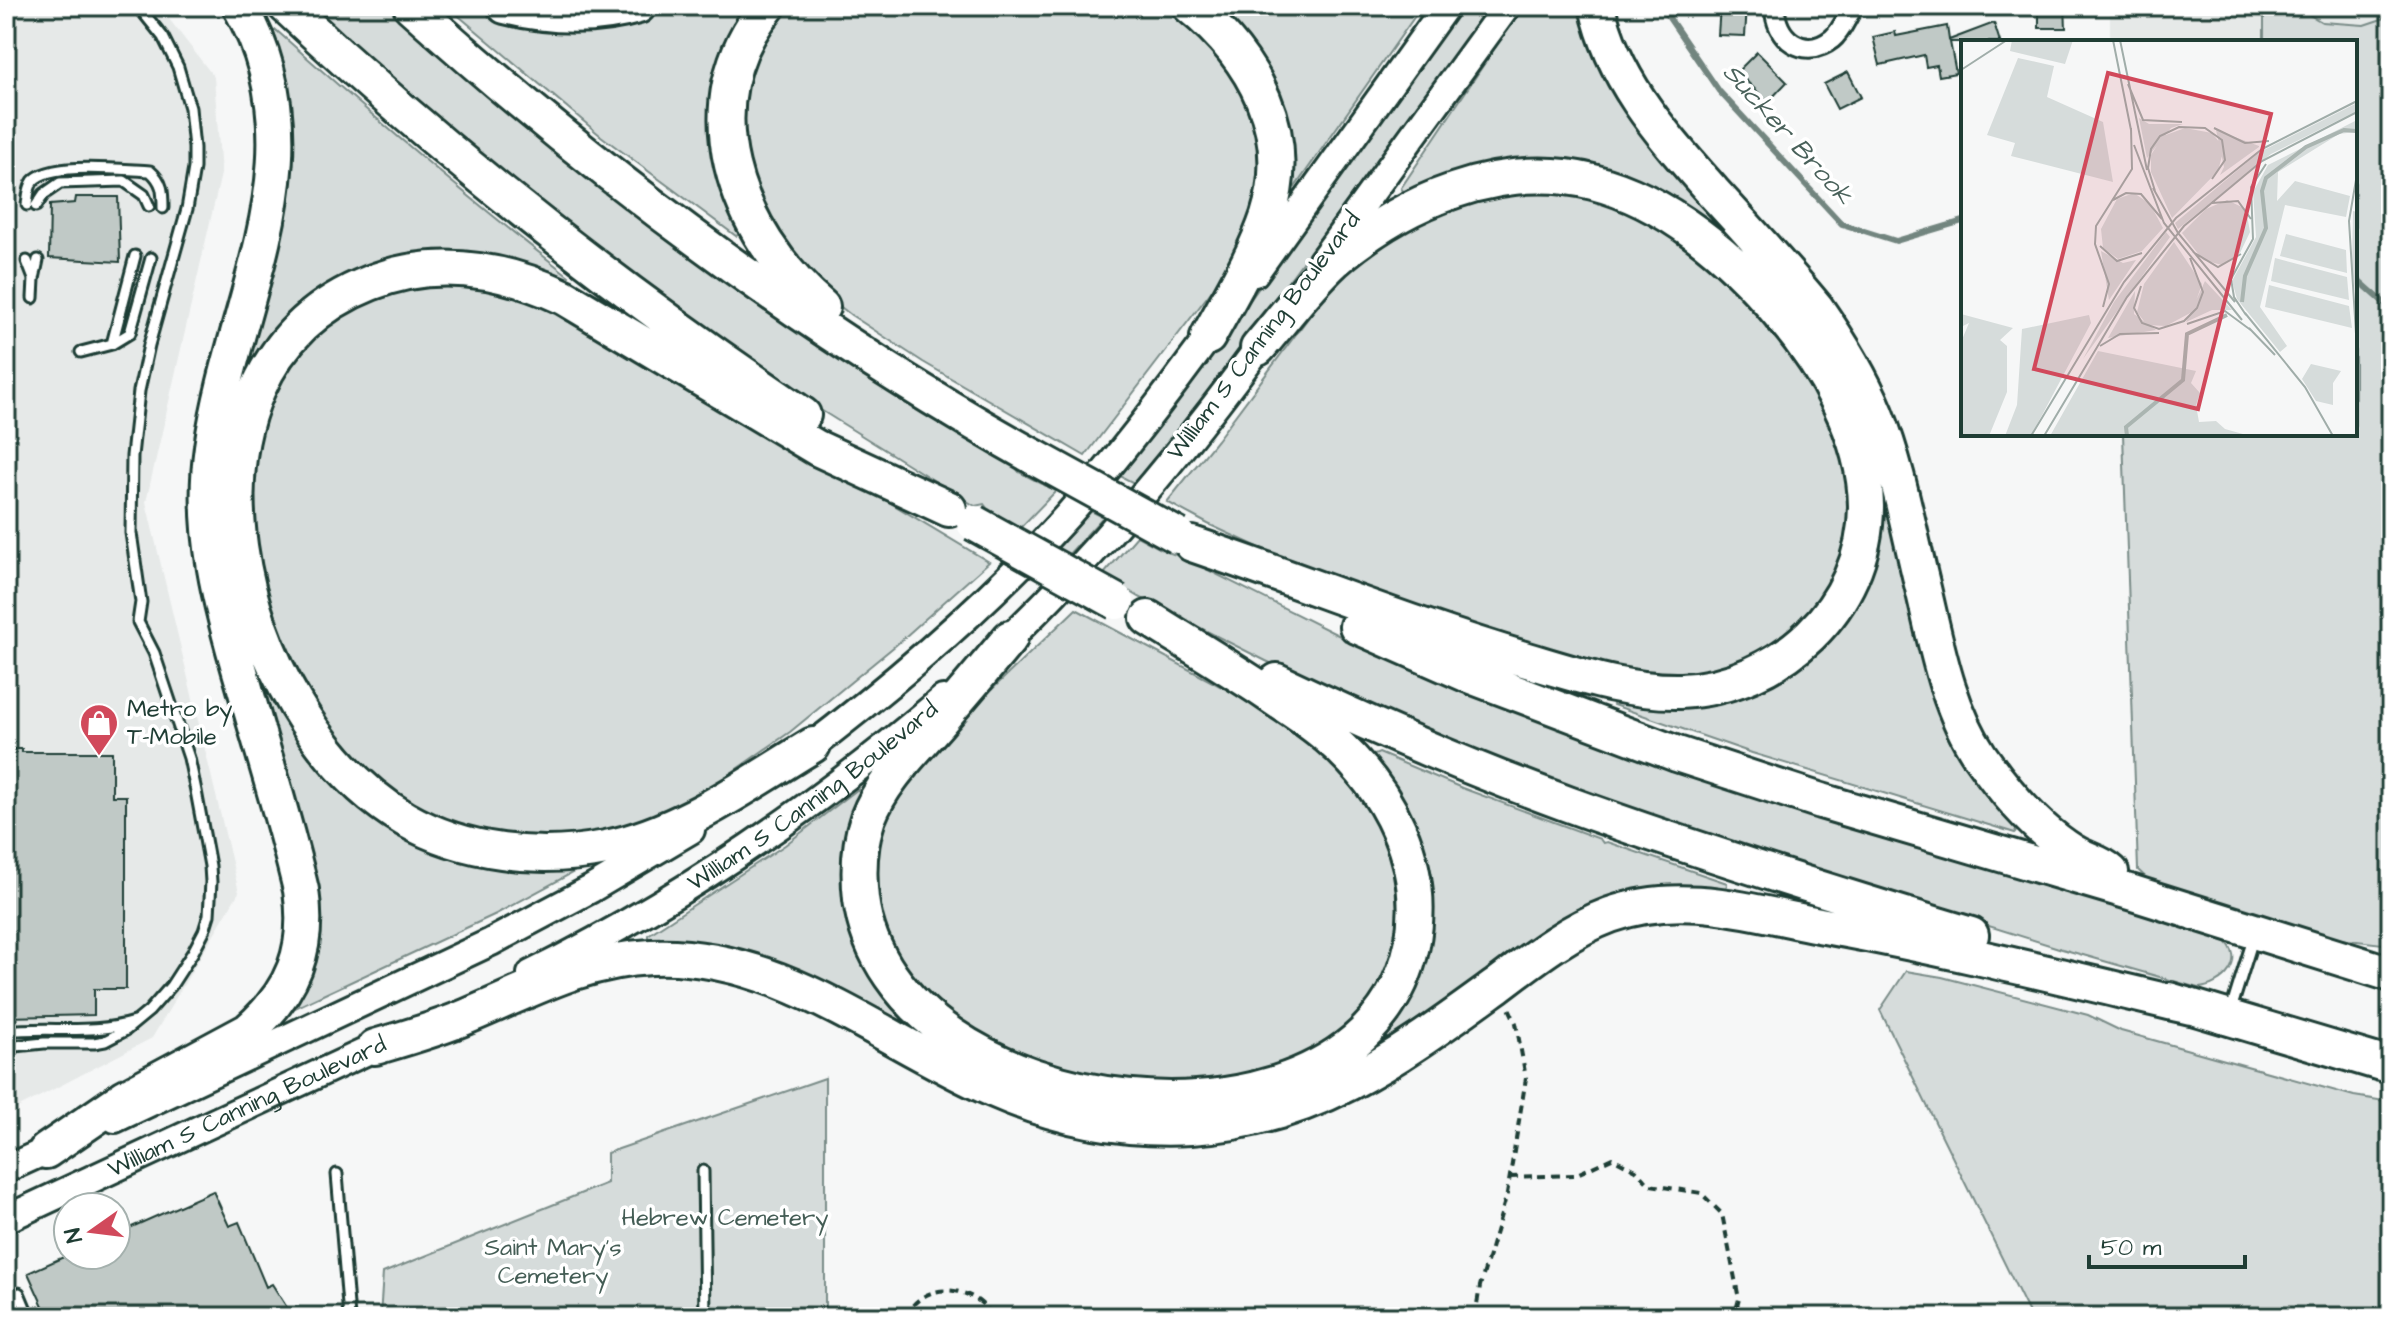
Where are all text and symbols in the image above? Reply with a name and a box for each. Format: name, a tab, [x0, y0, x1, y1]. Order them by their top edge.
inset map	[1961, 40, 2357, 436]
water label: Sucker Brook	[1715, 55, 1862, 213]
street label: William S Canning Boulevard	[1159, 205, 1370, 468]
place label: Metro by T-Mobile	[127, 692, 233, 754]
street label: William S Canning Boulevard	[681, 693, 946, 900]
shop icon: Metro by T-Mobile	[78, 702, 120, 757]
street label: William S Canning Boulevard	[102, 1027, 392, 1186]
north arrow	[52, 1191, 132, 1271]
park label: Hebrew Cemetery	[622, 1201, 828, 1236]
scale bar	[2089, 1219, 2245, 1269]
text: N	[57, 1225, 91, 1246]
park label: Saint Mary's Cemetery	[485, 1231, 622, 1294]
text: 50 m	[2101, 1231, 2162, 1265]

